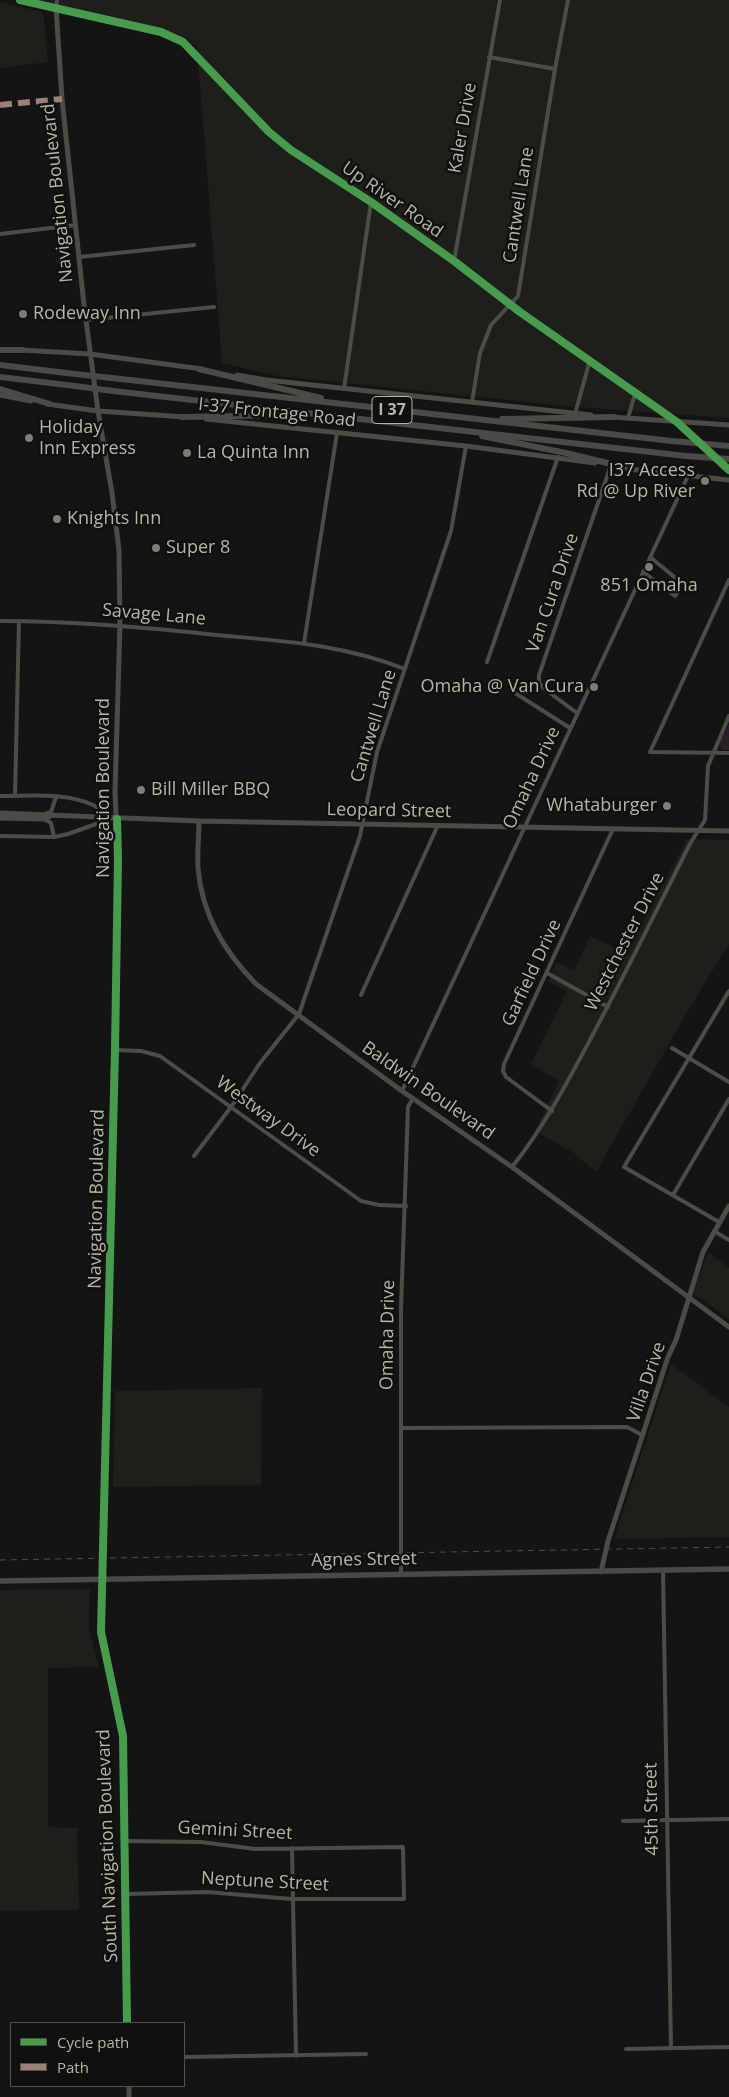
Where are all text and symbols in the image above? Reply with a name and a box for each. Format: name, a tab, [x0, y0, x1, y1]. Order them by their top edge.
street label: Kaler Drive	[444, 81, 482, 175]
street label: Navigation Boulevard	[38, 102, 78, 284]
street label: Cantwell Lane	[499, 145, 539, 265]
street label: Up River Road	[337, 157, 447, 243]
place label: Rodeway Inn	[33, 303, 141, 325]
marker: Rodeway Inn	[17, 308, 29, 320]
street label: I-37 Frontage Road	[197, 394, 357, 432]
road number: I 37	[372, 396, 412, 424]
place label: Holiday Inn Express	[39, 417, 136, 459]
marker: Holiday Inn Express	[23, 432, 35, 444]
place label: La Quinta Inn	[197, 442, 310, 464]
marker: La Quinta Inn	[181, 447, 193, 459]
place label: I37 Access Rd @ Up River	[576, 460, 695, 502]
marker: I37 Access Rd @ Up River	[699, 475, 711, 487]
place label: Knights Inn	[67, 508, 161, 530]
marker: Knights Inn	[51, 513, 63, 525]
street label: Van Cura Drive	[522, 530, 584, 656]
place label: Super 8	[166, 537, 230, 559]
marker: Super 8	[150, 542, 162, 554]
marker: 851 Omaha	[643, 561, 655, 573]
place label: 851 Omaha	[600, 575, 698, 597]
street label: Savage Lane	[101, 600, 207, 630]
street label: Cantwell Lane	[347, 667, 401, 785]
place label: Omaha @ Van Cura	[421, 676, 584, 698]
marker: Omaha @ Van Cura	[588, 681, 600, 693]
street label: Navigation Boulevard	[93, 698, 115, 878]
street label: Omaha Drive	[499, 723, 565, 833]
place label: Bill Miller BBQ	[151, 779, 270, 801]
marker: Bill Miller BBQ	[135, 784, 147, 796]
place label: Whataburger	[546, 795, 657, 817]
street label: Leopard Street	[326, 799, 452, 823]
marker: Whataburger	[661, 800, 673, 812]
street label: Westchester Drive	[581, 869, 669, 1015]
street label: Garfield Drive	[498, 916, 566, 1030]
street label: Baldwin Boulevard	[358, 1037, 498, 1145]
street label: Westway Drive	[212, 1072, 324, 1162]
street label: Navigation Boulevard	[85, 1109, 109, 1289]
street label: Omaha Drive	[376, 1280, 400, 1390]
street label: Villa Drive	[623, 1339, 671, 1425]
street label: Agnes Street	[311, 1548, 417, 1572]
street label: South Navigation Boulevard	[93, 1729, 123, 1963]
street label: 45th Street	[640, 1762, 664, 1856]
street label: Gemini Street	[177, 1817, 293, 1845]
street label: Neptune Street	[200, 1868, 330, 1896]
legend	[10, 2022, 185, 2087]
text: Cycle path	[57, 2032, 129, 2052]
text: Path	[57, 2057, 89, 2077]

